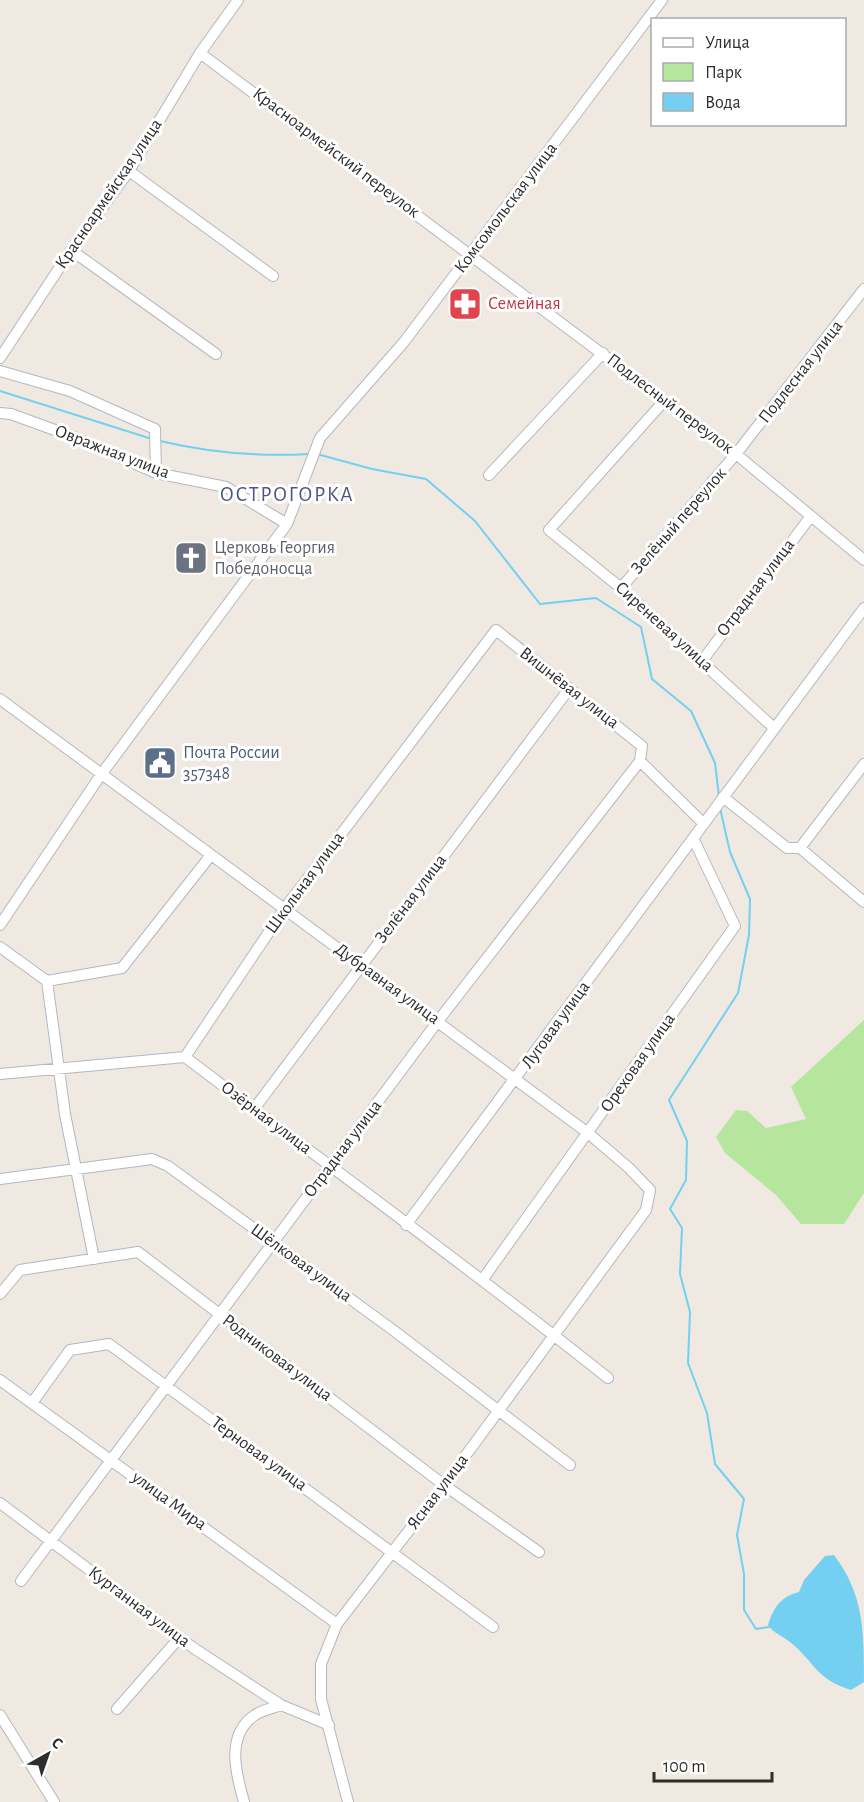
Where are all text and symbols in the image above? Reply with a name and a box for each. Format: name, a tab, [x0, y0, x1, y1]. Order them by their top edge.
legend	[651, 18, 846, 126]
text: Улица	[705, 34, 750, 52]
text: Парк	[705, 64, 743, 82]
street label: Красноармейский переулок	[249, 84, 423, 222]
text: Вода	[705, 94, 741, 112]
street label: Красноармейская улица	[52, 116, 166, 272]
street label: Комсомольская улица	[451, 139, 561, 277]
pharmacy icon: Семейная	[447, 286, 483, 322]
place label: Семейная	[488, 295, 561, 313]
street label: Подлесная улица	[755, 317, 847, 427]
street label: Подлесный переулок	[603, 351, 737, 458]
street label: Овражная улица	[52, 422, 172, 482]
street label: Зелёный переулок	[628, 464, 730, 578]
district label: ОСТРОГОРКА	[220, 484, 354, 505]
street label: Отрадная улица	[714, 536, 798, 640]
place label: Церковь Георгия Победоносца	[214, 539, 335, 578]
church icon: Церковь Георгия Победоносца	[173, 540, 209, 576]
street label: Сиреневая улица	[611, 578, 717, 676]
street label: Вишнёвая улица	[516, 644, 622, 732]
place label: Почта России 357348	[183, 744, 280, 783]
public building icon: Почта России 357348	[142, 745, 178, 781]
street label: Школьная улица	[262, 829, 348, 937]
street label: Зелёная улица	[372, 851, 450, 947]
street label: Дубравная улица	[331, 939, 444, 1028]
street label: Луговая улица	[518, 978, 594, 1072]
street label: Ореховая улица	[597, 1010, 679, 1116]
street label: Озёрная улица	[217, 1078, 315, 1158]
street label: Отрадная улица	[301, 1097, 385, 1201]
street label: Шёлковая улица	[247, 1220, 355, 1306]
street label: Родниковая улица	[219, 1311, 335, 1405]
street label: Терновая улица	[208, 1413, 310, 1495]
street label: Ясная улица	[404, 1451, 472, 1533]
street label: улица Мира	[128, 1467, 210, 1534]
street label: Курганная улица	[85, 1563, 193, 1651]
north arrow	[18, 1724, 78, 1784]
text: С	[48, 1734, 66, 1752]
scale bar	[654, 1745, 772, 1783]
text: 100 m	[663, 1758, 706, 1776]

